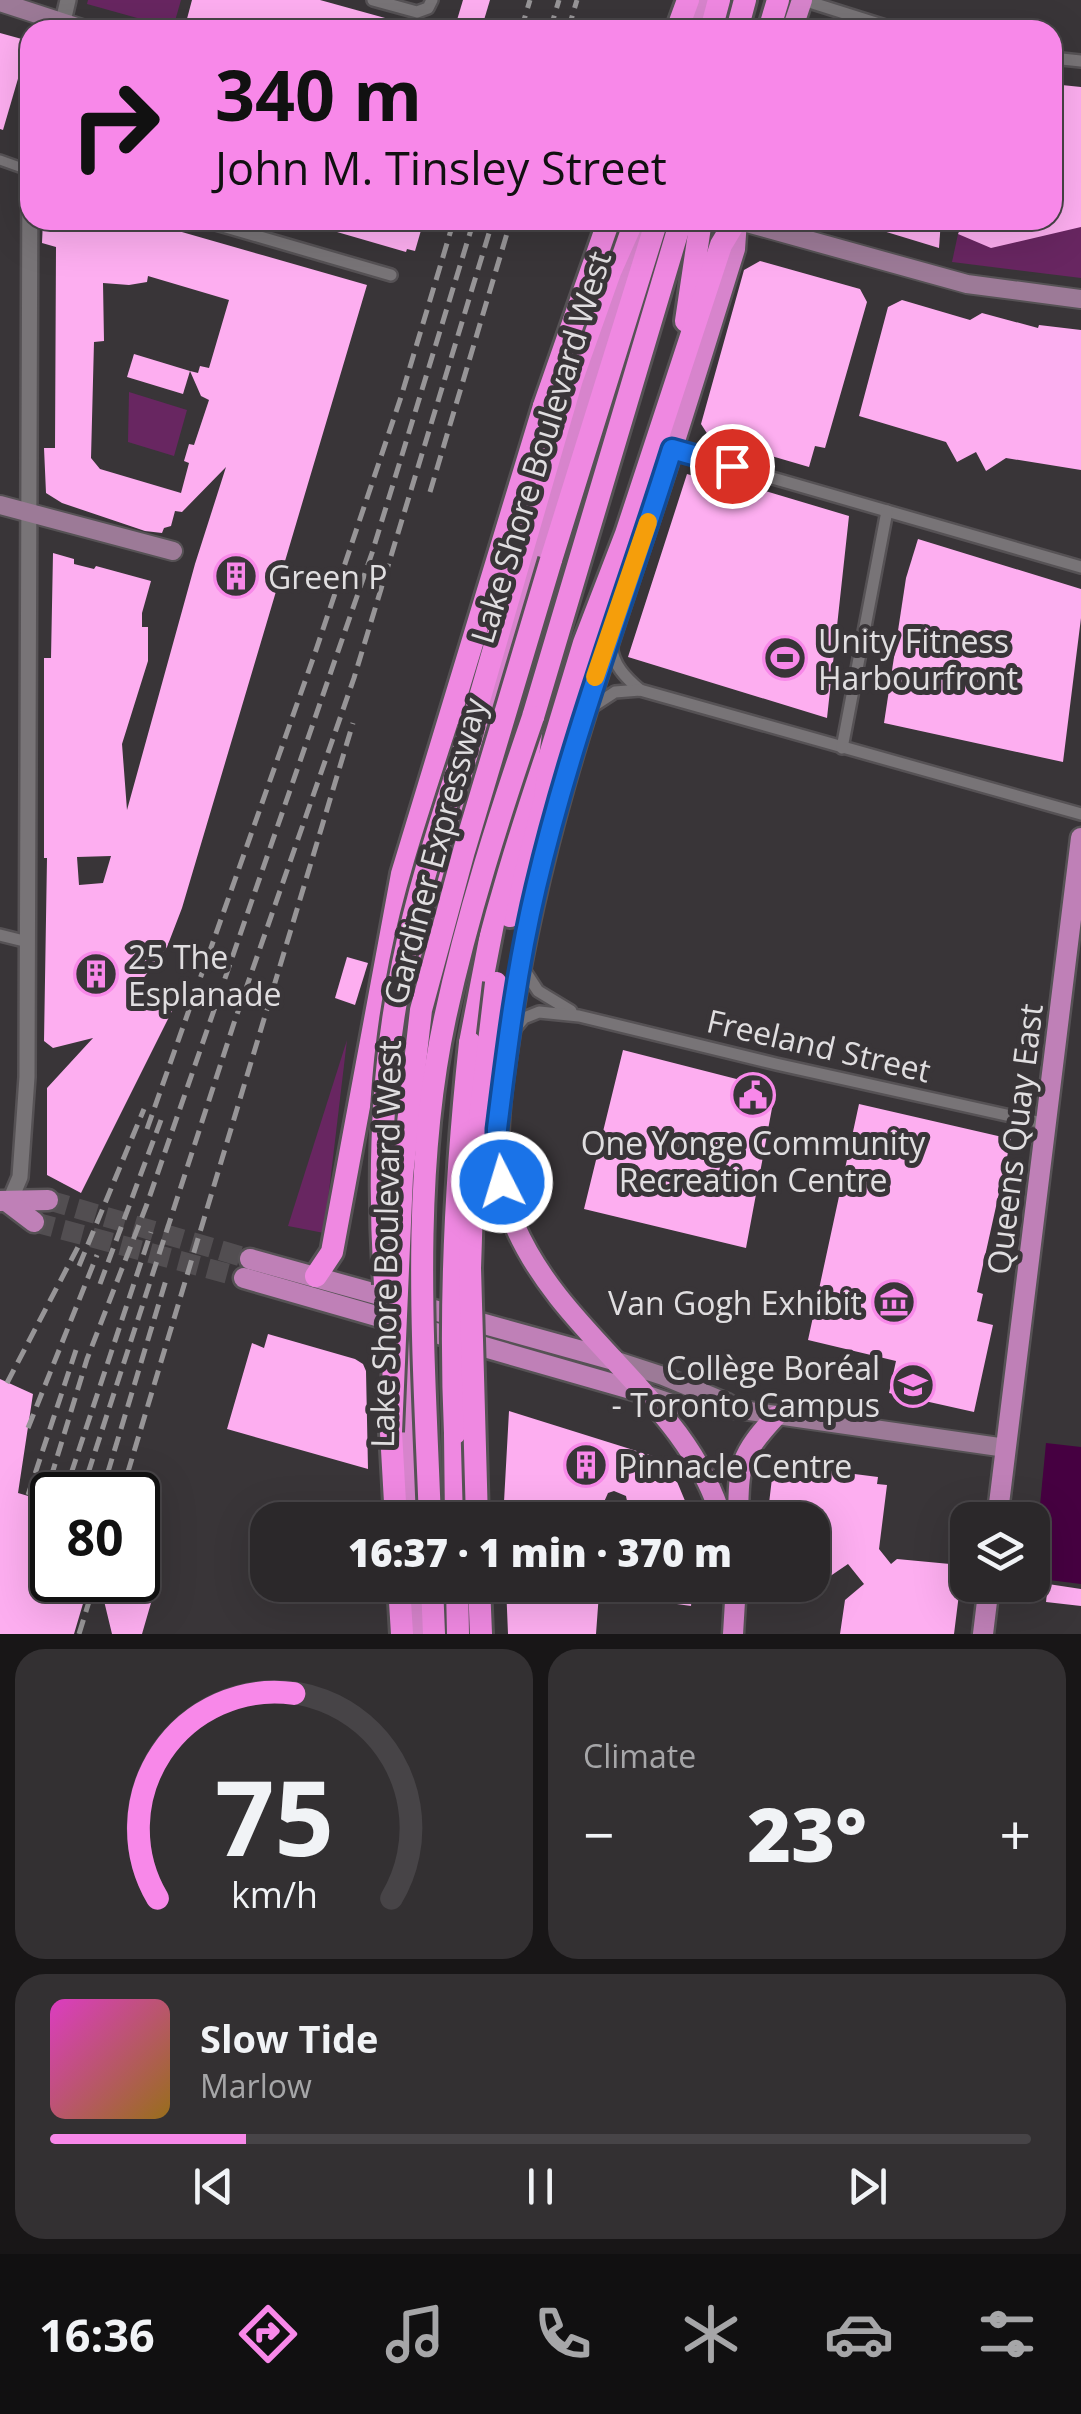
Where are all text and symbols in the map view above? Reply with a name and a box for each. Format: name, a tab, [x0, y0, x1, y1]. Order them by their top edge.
text: 340 m	[215, 46, 422, 142]
icon: right	[50, 60, 180, 190]
text: John M. Tinsley Street	[215, 137, 667, 198]
street label: Lake Shore Boulevard West	[460, 246, 620, 648]
pin	[690, 424, 775, 509]
icon: arrive	[705, 439, 760, 494]
building icon: Green P	[213, 553, 259, 599]
place label: Green P	[268, 555, 387, 598]
place label: Unity Fitness Harbourfront	[818, 619, 1018, 699]
sports icon: Unity Fitness Harbourfront	[762, 635, 808, 681]
street label: Gardiner Expressway	[372, 692, 496, 1009]
place label: 25 The Esplanade	[128, 935, 281, 1015]
building icon: 25 The Esplanade	[73, 951, 119, 997]
street label: Freeland Street	[703, 998, 935, 1092]
street label: Queens Quay East	[976, 1001, 1052, 1277]
street label: Lake Shore Boulevard West	[360, 1040, 410, 1448]
public building icon: One Yonge Community Recreation Centre	[730, 1072, 776, 1118]
place label: One Yonge Community Recreation Centre	[581, 1121, 926, 1201]
position arrow	[450, 1130, 554, 1234]
museum icon: Van Gogh Exhibit	[871, 1279, 917, 1325]
place label: Van Gogh Exhibit	[608, 1281, 862, 1324]
place label: Collège Boréal - Toronto Campus	[612, 1346, 880, 1426]
school or university icon: Collège Boréal - Toronto Campus	[890, 1362, 936, 1408]
building icon: Pinnacle Centre	[563, 1442, 609, 1488]
place label: Pinnacle Centre	[618, 1444, 852, 1487]
speed limit sign: 80	[30, 1472, 160, 1602]
map controls	[950, 1502, 1050, 1602]
button: layers	[950, 1502, 1050, 1602]
text: 16:37 · 1 min · 370 m	[348, 1526, 732, 1578]
text: Climate	[583, 1734, 696, 1777]
text: 75	[215, 1745, 333, 1886]
text: 23°	[747, 1782, 867, 1884]
text: −	[583, 1796, 614, 1871]
text: +	[1000, 1796, 1031, 1871]
text: km/h	[231, 1870, 317, 1918]
text: Slow Tide	[200, 2012, 379, 2064]
text: Marlow	[200, 2064, 312, 2107]
icon: previous	[186, 2159, 241, 2214]
icon: pause	[513, 2159, 568, 2214]
icon: next	[840, 2159, 895, 2214]
icon: directions	[233, 2299, 303, 2369]
icon: music	[380, 2299, 450, 2369]
icon: phone	[528, 2299, 598, 2369]
icon: climate	[676, 2299, 746, 2369]
icon: car	[824, 2299, 894, 2369]
icon: filters	[972, 2299, 1042, 2369]
text: 16:36	[39, 2304, 155, 2365]

